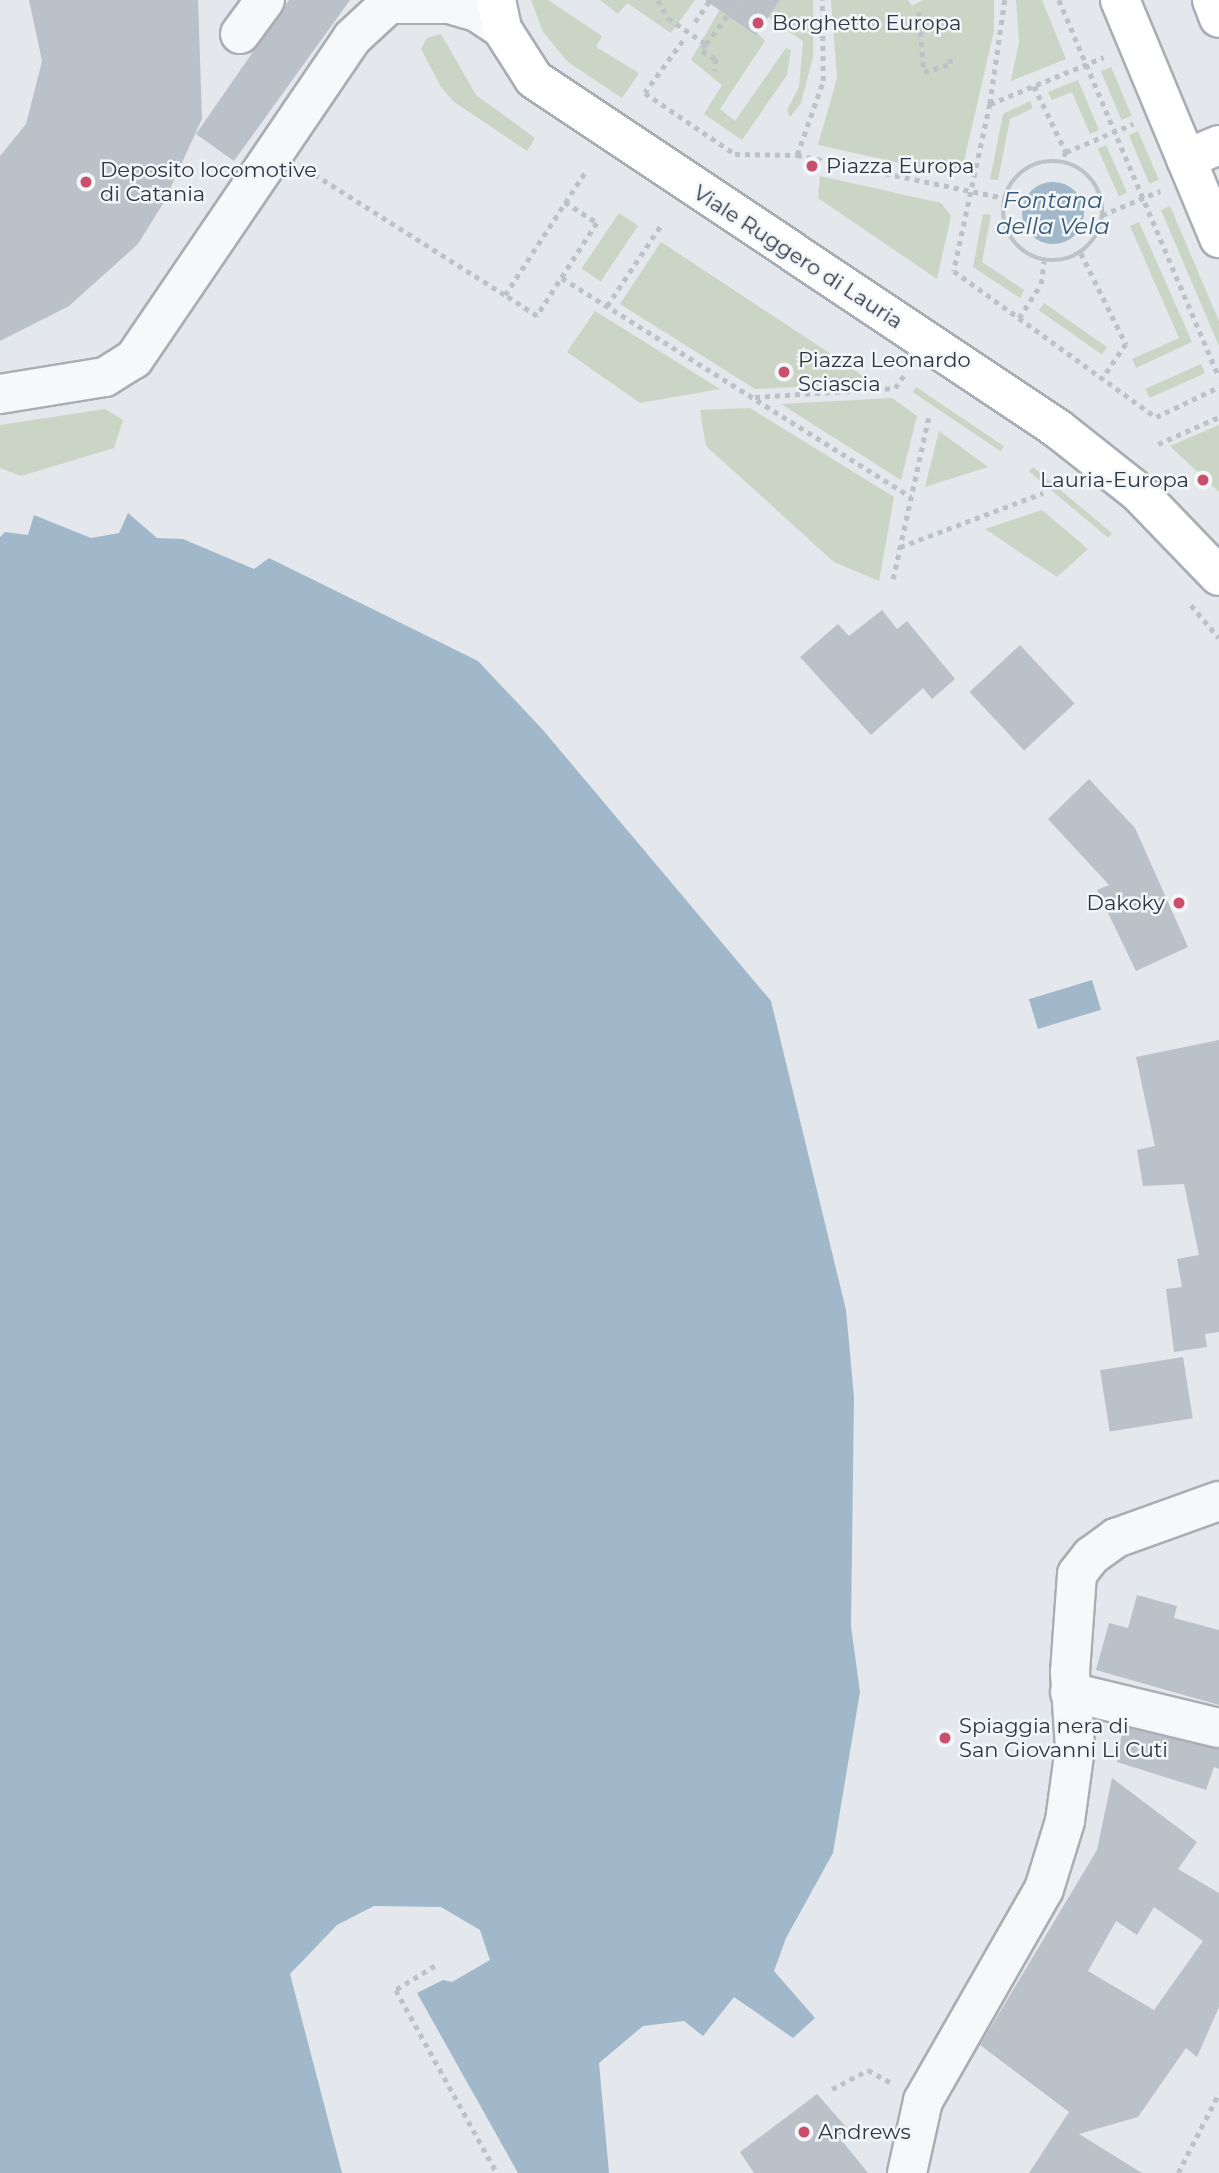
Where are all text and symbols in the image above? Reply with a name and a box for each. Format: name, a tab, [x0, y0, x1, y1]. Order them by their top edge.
place label: Borghetto Europa	[772, 10, 961, 36]
marker: Borghetto Europa	[750, 15, 766, 31]
place label: Piazza Europa	[826, 153, 974, 179]
place label: Deposito locomotive di Catania	[100, 157, 317, 207]
marker: Piazza Europa	[804, 158, 820, 174]
marker: Deposito locomotive di Catania	[78, 174, 94, 190]
street label: Viale Ruggero di Lauria	[689, 180, 907, 334]
water label: Fontana della Vela	[996, 186, 1110, 240]
place label: Piazza Leonardo Sciascia	[798, 347, 971, 397]
marker: Piazza Leonardo Sciascia	[776, 364, 792, 380]
place label: Lauria-Europa	[1040, 467, 1189, 493]
marker: Lauria-Europa	[1195, 472, 1211, 488]
place label: Dakoky	[1087, 890, 1165, 916]
marker: Dakoky	[1171, 895, 1187, 911]
place label: Spiaggia nera di San Giovanni Li Cuti	[959, 1713, 1168, 1763]
marker: Spiaggia nera di San Giovanni Li Cuti	[937, 1730, 953, 1746]
place label: Andrews	[818, 2119, 911, 2145]
marker: Andrews	[796, 2124, 812, 2140]

